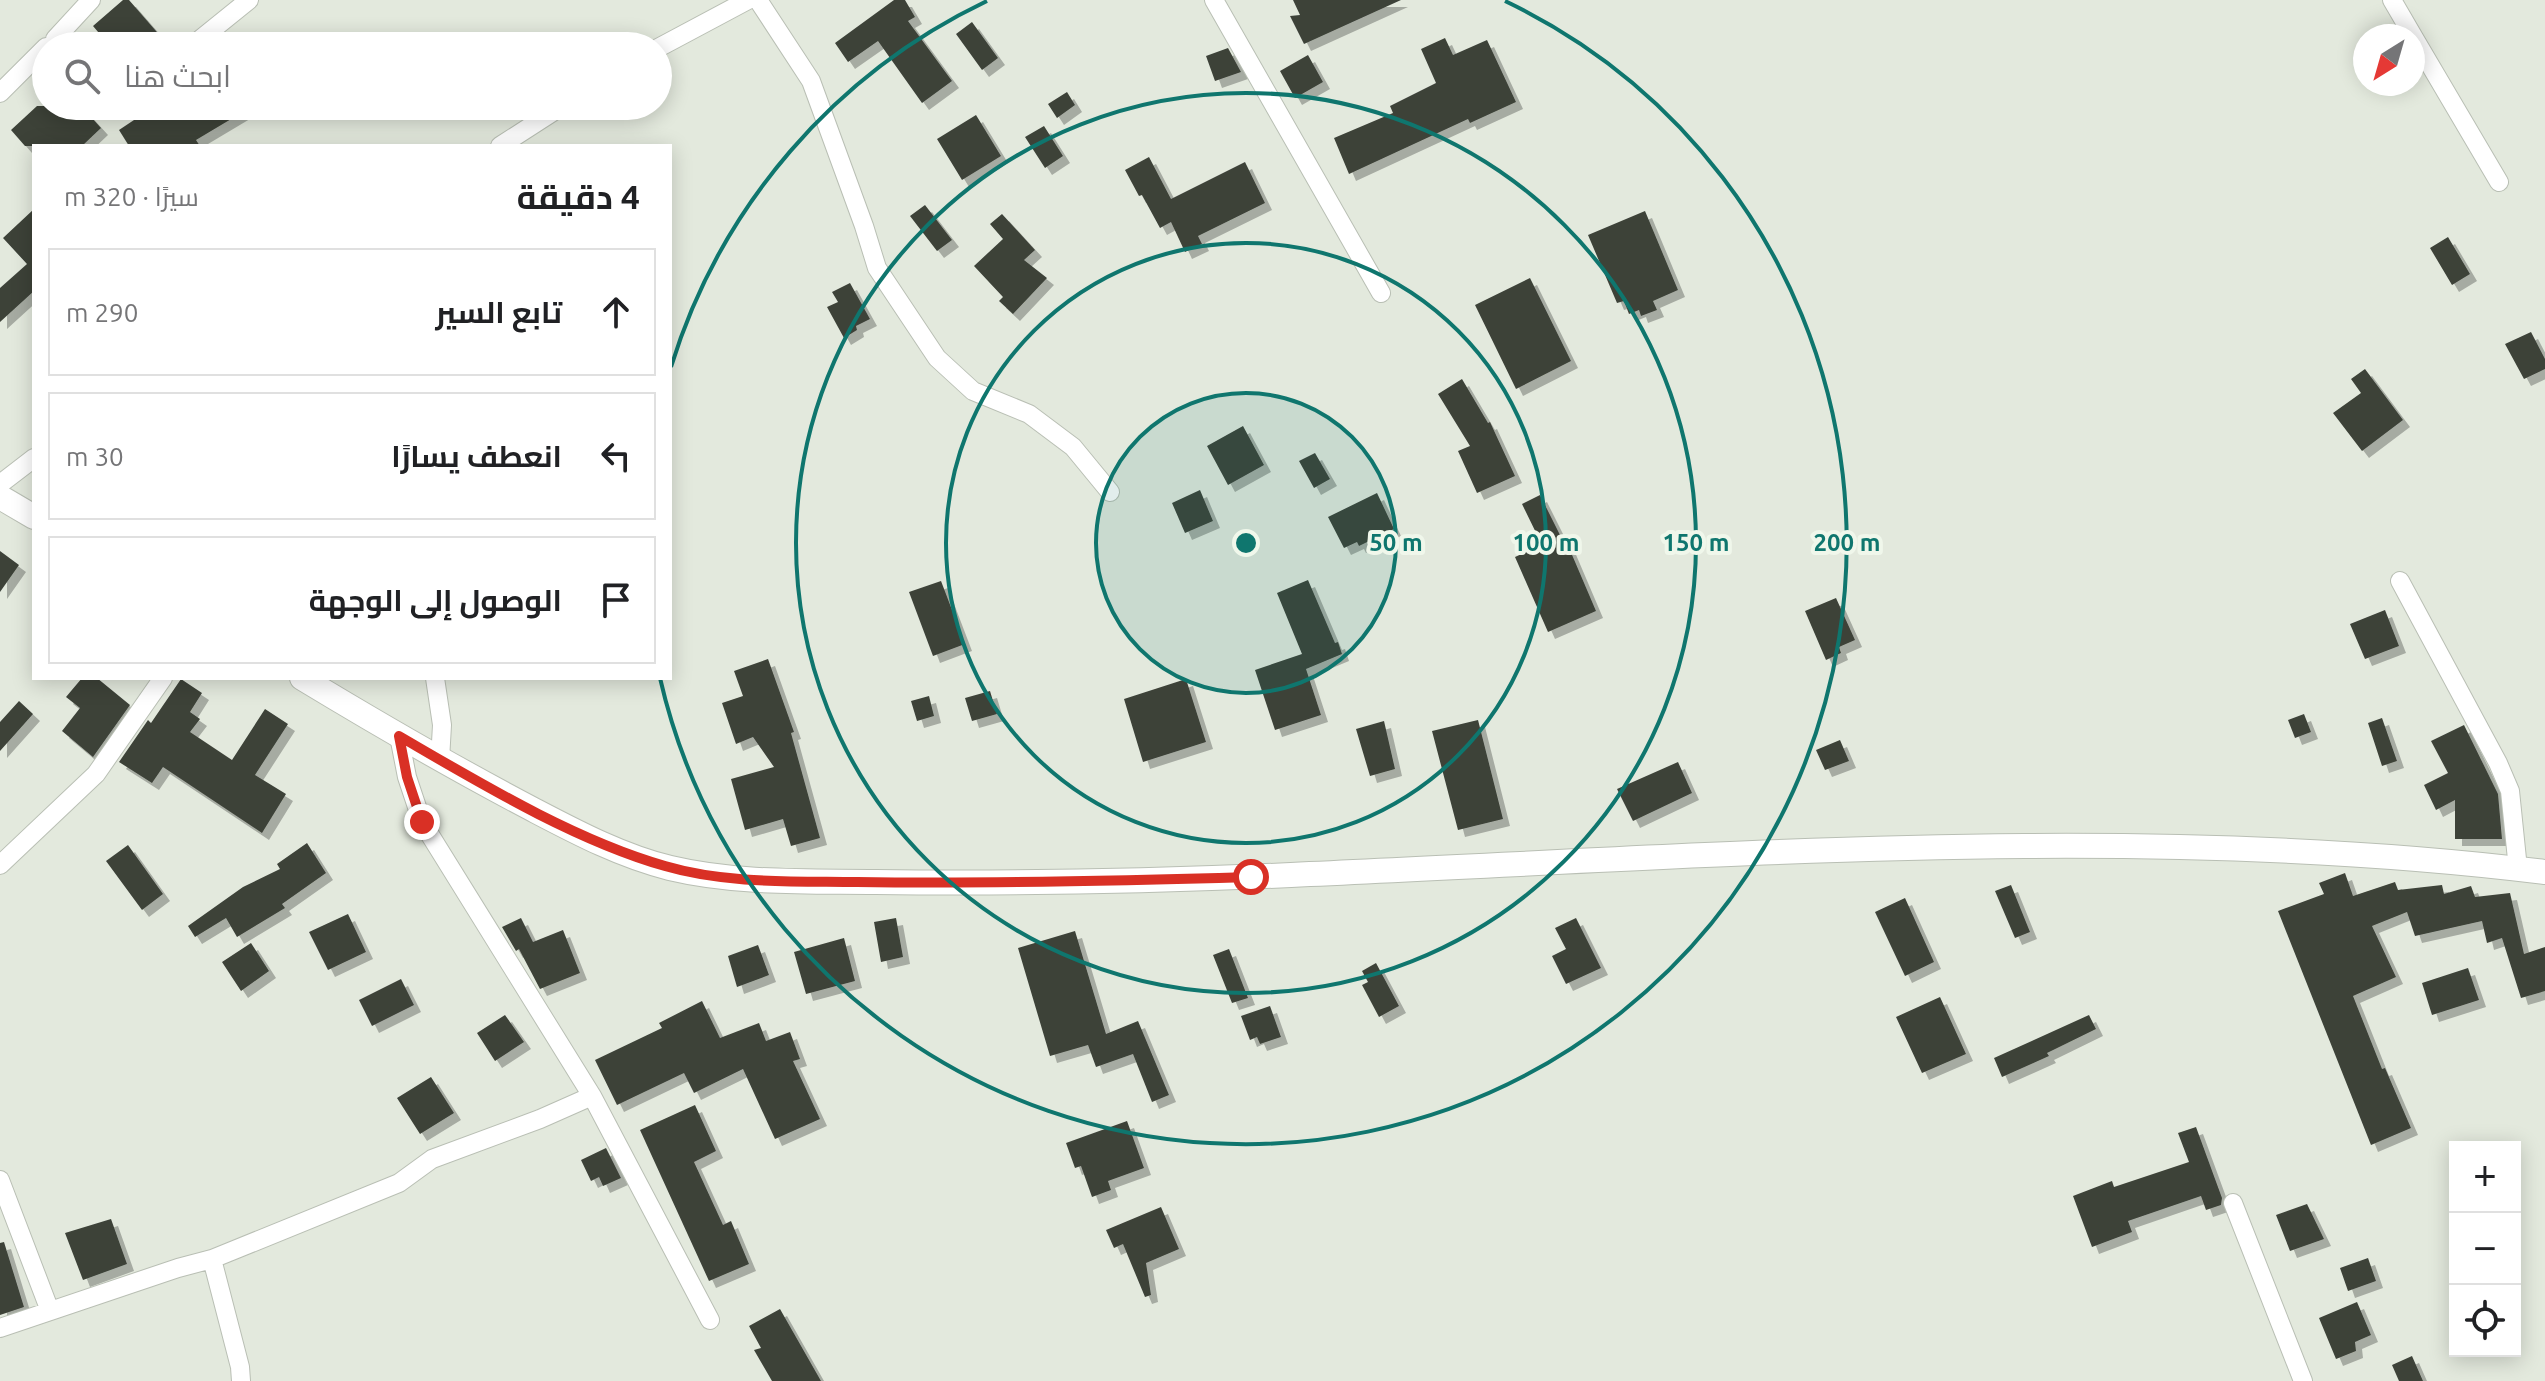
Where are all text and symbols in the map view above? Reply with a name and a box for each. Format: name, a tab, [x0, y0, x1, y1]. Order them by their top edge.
north arrow	[2353, 24, 2425, 96]
search box	[32, 32, 672, 120]
icon: search	[60, 54, 104, 98]
text: ابحث هنا	[124, 59, 231, 93]
text: 4 دقيقة	[517, 177, 640, 215]
text: سيرًا · 320 m	[64, 182, 199, 211]
icon: ahead	[594, 290, 638, 334]
text: تابع السير	[436, 295, 562, 329]
text: 290 m	[66, 298, 138, 327]
icon: left	[594, 434, 638, 478]
text: انعطف يسارًا	[391, 439, 562, 473]
text: 30 m	[66, 442, 124, 471]
centre of rings	[1232, 529, 1260, 557]
text: 50 m	[1369, 529, 1423, 556]
text: 100 m	[1513, 529, 1579, 556]
text: 150 m	[1663, 529, 1729, 556]
text: 200 m	[1814, 529, 1880, 556]
icon: arrive	[594, 578, 638, 622]
text: الوصول إلى الوجهة	[309, 583, 562, 617]
route end	[404, 804, 440, 840]
route start	[1233, 859, 1269, 895]
map controls	[2449, 1141, 2521, 1357]
button: +	[2449, 1141, 2521, 1213]
button: −	[2449, 1213, 2521, 1285]
button: locate	[2449, 1285, 2521, 1357]

